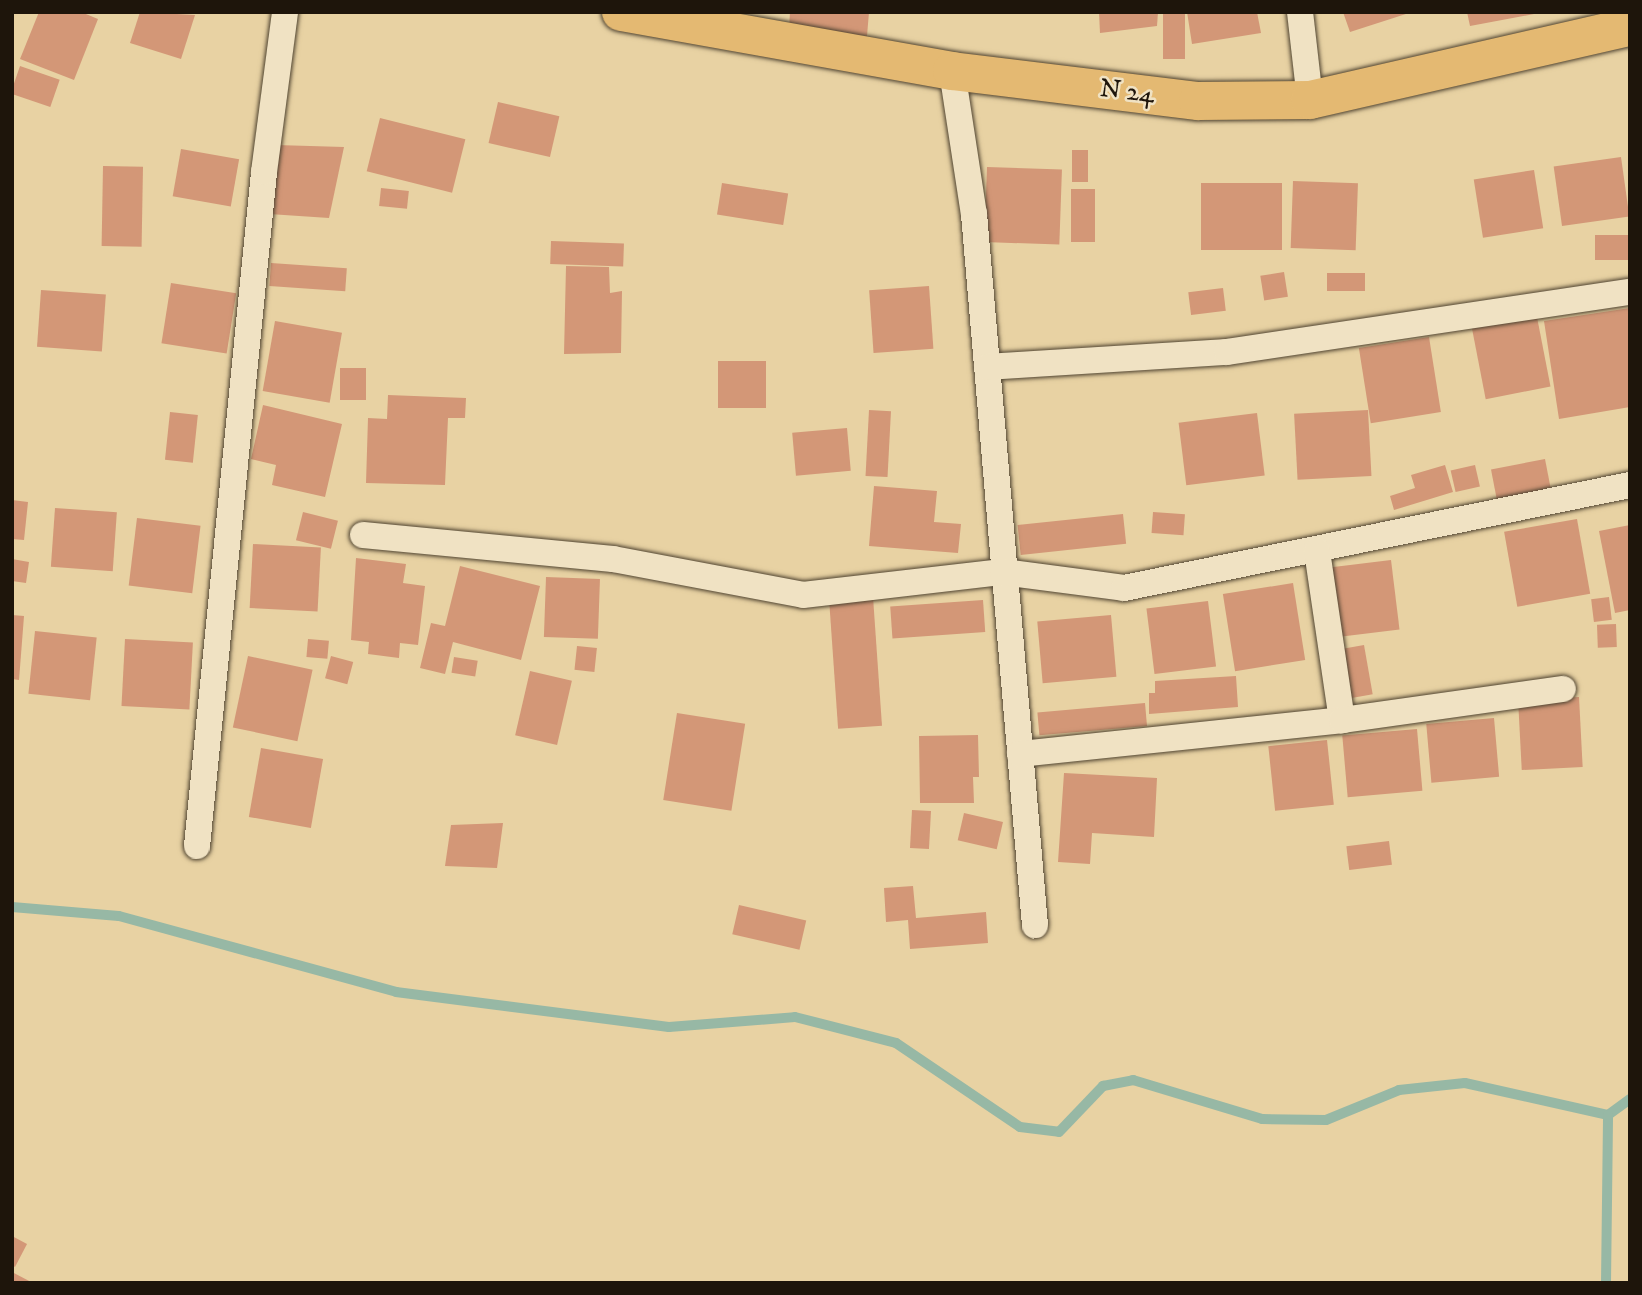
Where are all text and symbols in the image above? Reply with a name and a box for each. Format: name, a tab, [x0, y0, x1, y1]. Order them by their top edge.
street label: N 24	[1098, 73, 1156, 111]

